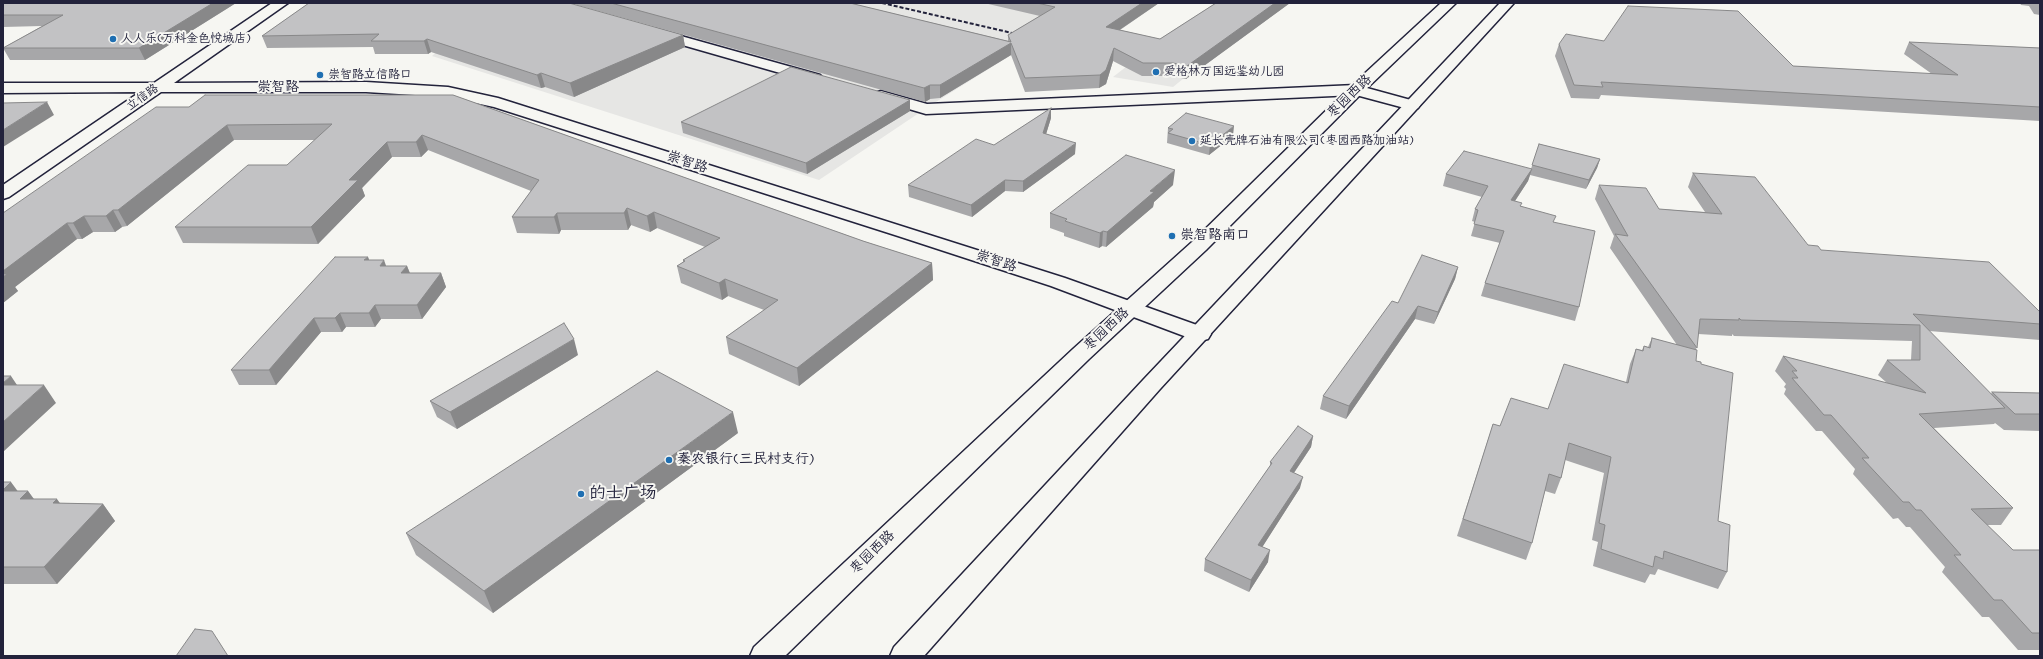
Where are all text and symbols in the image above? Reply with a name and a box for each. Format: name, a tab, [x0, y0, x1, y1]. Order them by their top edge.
place label: 人人乐(万科金色悦城店)	[121, 32, 250, 46]
marker: 人人乐(万科金色悦城店)	[108, 34, 118, 44]
place label: 爱格林万国远鉴幼儿园	[1164, 65, 1284, 79]
marker: 爱格林万国远鉴幼儿园	[1151, 67, 1161, 77]
place label: 崇智路立信路口	[328, 68, 412, 82]
marker: 崇智路立信路口	[315, 70, 325, 80]
street label: 枣园西路	[1324, 72, 1376, 122]
street label: 崇智路	[257, 80, 299, 96]
street label: 立信路	[124, 82, 162, 114]
place label: 延长壳牌石油有限公司(枣园西路加油站)	[1200, 134, 1413, 148]
marker: 延长壳牌石油有限公司(枣园西路加油站)	[1187, 136, 1197, 146]
street label: 崇智路	[664, 149, 710, 177]
place label: 崇智路南口	[1180, 228, 1250, 244]
marker: 崇智路南口	[1167, 231, 1177, 241]
street label: 崇智路	[973, 248, 1019, 276]
street label: 枣园西路	[1081, 305, 1133, 355]
place label: 秦农银行(三民村支行)	[677, 452, 814, 468]
marker: 秦农银行(三民村支行)	[664, 455, 674, 465]
place label: 的士广场	[589, 484, 657, 504]
marker: 的士广场	[576, 489, 586, 499]
street label: 枣园西路	[847, 528, 899, 578]

